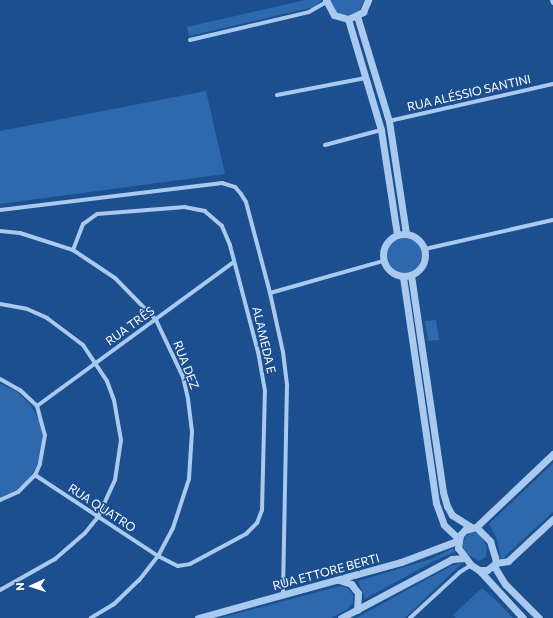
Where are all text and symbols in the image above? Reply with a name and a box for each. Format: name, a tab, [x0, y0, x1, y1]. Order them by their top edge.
street label: RUA ALÉSSIO SANTINI	[406, 72, 532, 114]
street label: RUA TRÊS	[103, 304, 157, 348]
street label: ALAMEDA E	[249, 305, 279, 375]
street label: RUA DEZ	[170, 339, 202, 391]
street label: RUA QUATRO	[66, 481, 138, 535]
street label: RUA ETTORE BERTI	[271, 551, 381, 593]
north arrow	[12, 566, 52, 606]
text: N	[13, 582, 26, 591]

